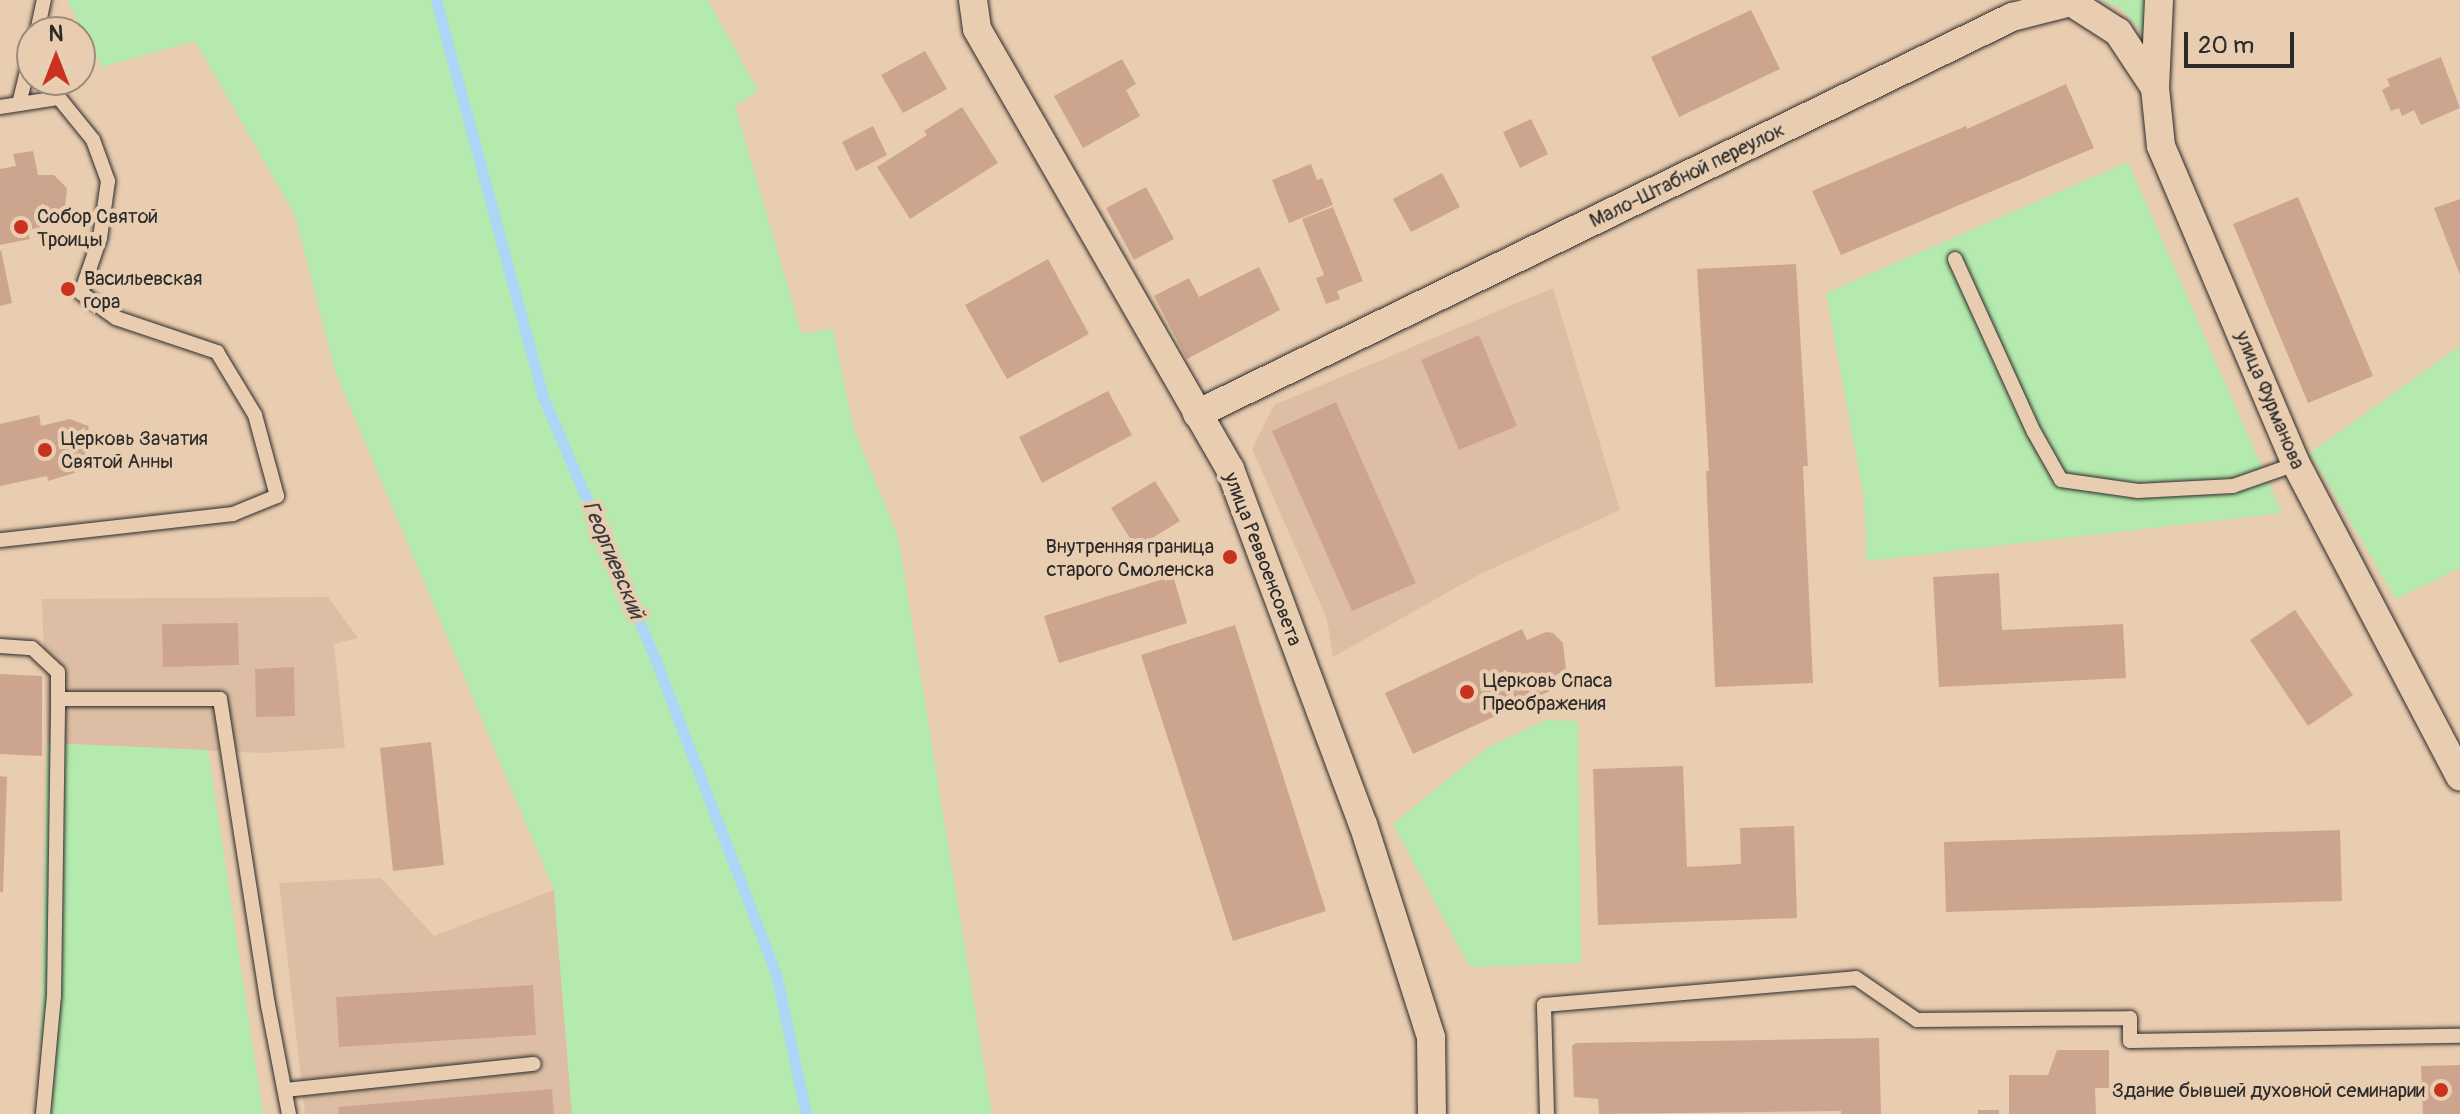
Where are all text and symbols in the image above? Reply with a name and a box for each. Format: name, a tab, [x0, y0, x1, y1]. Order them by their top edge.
north arrow	[16, 16, 96, 96]
scale bar	[2188, 16, 2298, 66]
text: N	[49, 20, 63, 48]
text: 20 m	[2198, 31, 2254, 60]
street label: Мало-Штабной переулок	[1585, 117, 1789, 233]
place label: Собор Святой Троицы	[37, 204, 158, 251]
marker: Собор Святой Троицы	[12, 218, 30, 236]
place label: Васильевская гора	[84, 266, 202, 313]
marker: Васильевская гора	[59, 280, 77, 298]
street label: улица Фурманова	[2230, 327, 2310, 473]
place label: Церковь Зачатия Святой Анны	[61, 426, 208, 473]
marker: Церковь Зачатия Святой Анны	[36, 441, 54, 459]
street label: улица Реввоенсовета	[1219, 469, 1307, 649]
water label: Георгиевский	[576, 497, 650, 623]
place label: Внутренняя граница старого Смоленска	[1045, 534, 1214, 581]
marker: Внутренняя граница старого Смоленска	[1221, 548, 1239, 566]
place label: Церковь Спаса Преображения	[1483, 668, 1612, 715]
marker: Церковь Спаса Преображения	[1458, 683, 1476, 701]
place label: Здание бывшей духовной семинарии	[2112, 1078, 2425, 1102]
marker: Здание бывшей духовной семинарии	[2432, 1081, 2450, 1099]

